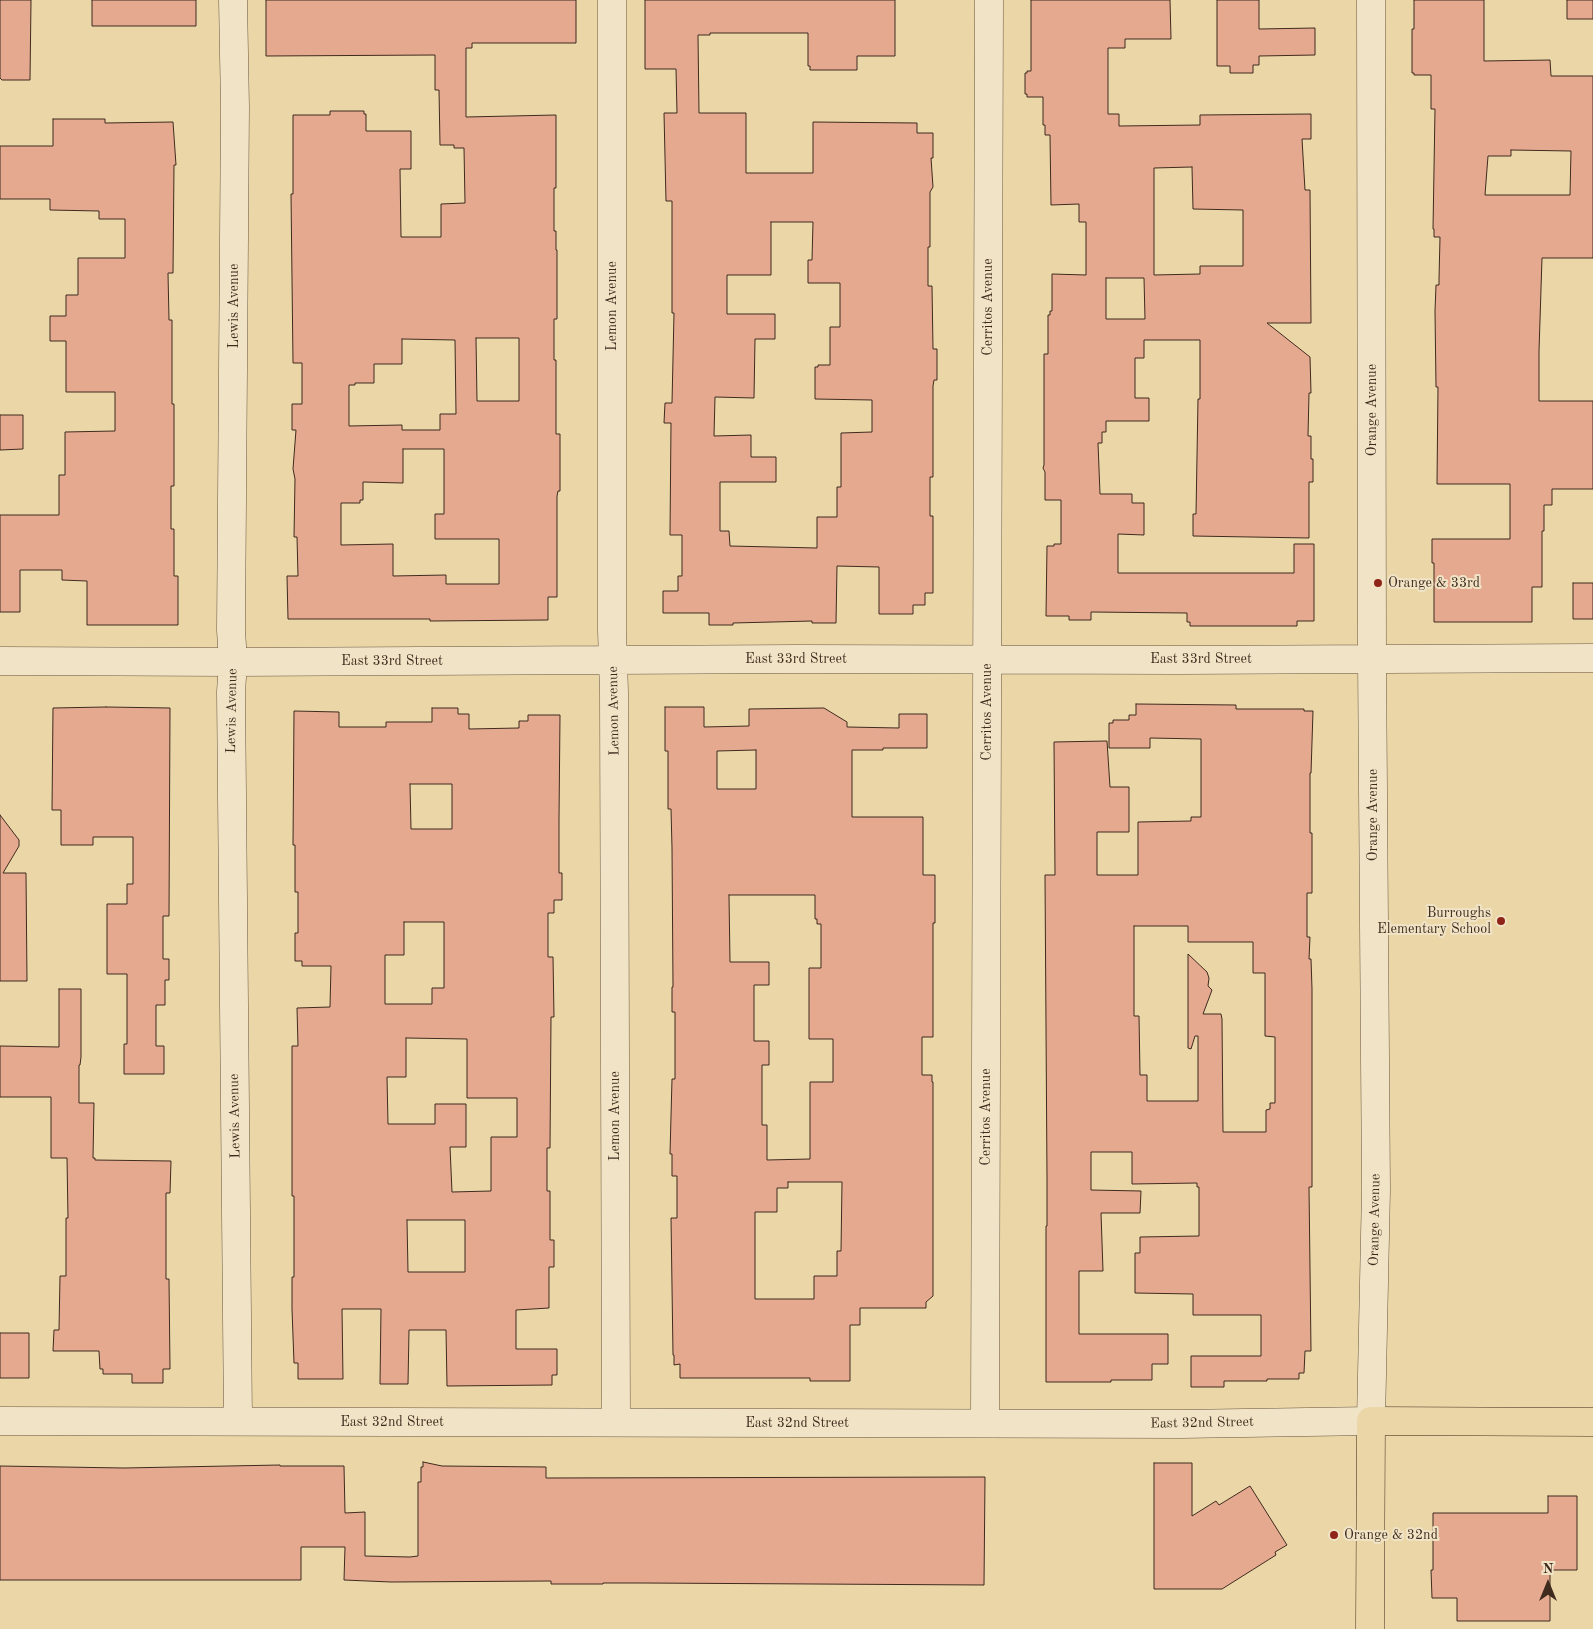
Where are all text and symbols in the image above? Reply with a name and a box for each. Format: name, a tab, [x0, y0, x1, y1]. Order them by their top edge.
street label: Cerritos Avenue	[980, 258, 996, 356]
street label: Lemon Avenue	[604, 261, 620, 351]
street label: Lewis Avenue	[226, 264, 242, 348]
street label: Orange Avenue	[1364, 364, 1380, 456]
place label: Orange & 33rd	[1388, 575, 1480, 591]
marker: Orange & 33rd	[1372, 577, 1384, 589]
street label: East 33rd Street	[745, 651, 847, 667]
street label: East 33rd Street	[1150, 651, 1252, 667]
street label: East 33rd Street	[341, 653, 443, 669]
street label: Cerritos Avenue	[979, 663, 995, 761]
street label: Lemon Avenue	[605, 666, 623, 756]
street label: Lewis Avenue	[223, 668, 241, 754]
street label: Orange Avenue	[1365, 769, 1381, 861]
place label: Burroughs Elementary School	[1377, 905, 1491, 938]
marker: Burroughs Elementary School	[1495, 915, 1507, 927]
street label: Cerritos Avenue	[978, 1068, 994, 1166]
street label: Lemon Avenue	[607, 1071, 623, 1161]
street label: Lewis Avenue	[226, 1073, 244, 1159]
street label: Orange Avenue	[1366, 1174, 1384, 1266]
street label: East 32nd Street	[340, 1414, 444, 1430]
street label: East 32nd Street	[1150, 1414, 1254, 1432]
street label: East 32nd Street	[745, 1415, 849, 1431]
place label: Orange & 32nd	[1344, 1527, 1438, 1543]
marker: Orange & 32nd	[1328, 1529, 1340, 1541]
north arrow	[1523, 1559, 1573, 1609]
text: N	[1543, 1562, 1553, 1576]

